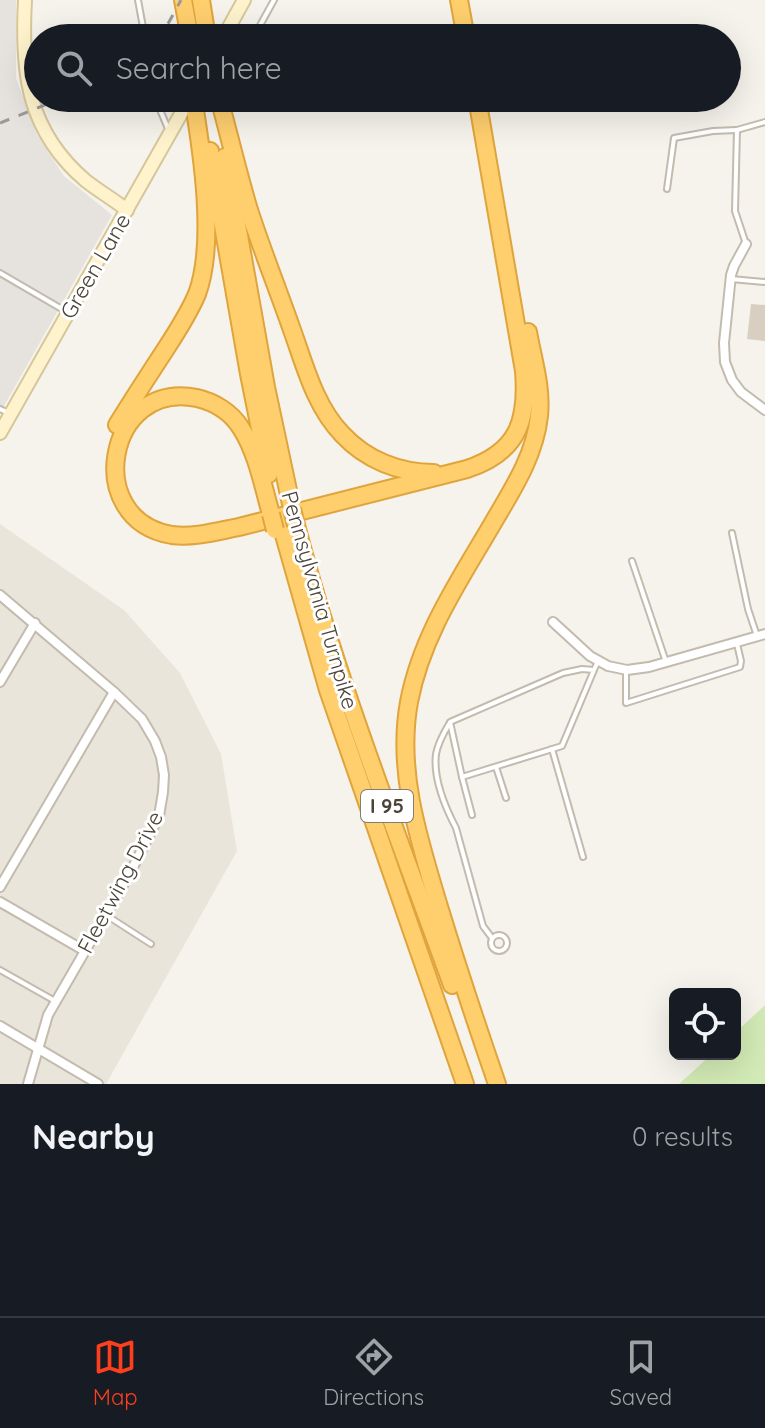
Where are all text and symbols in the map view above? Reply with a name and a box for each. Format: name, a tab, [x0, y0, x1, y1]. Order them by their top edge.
search box	[24, 24, 741, 112]
icon: search	[52, 46, 96, 90]
text: Search here	[116, 49, 282, 87]
street label: Green Lane	[54, 208, 136, 324]
street label: Pennsylvania Turnpike	[275, 488, 365, 712]
road number: I 95	[361, 790, 413, 822]
street label: Fleetwing Drive	[71, 806, 169, 958]
map controls	[669, 988, 741, 1060]
button: locate	[669, 988, 741, 1060]
text: Nearby	[32, 1115, 155, 1158]
text: 0 results	[632, 1120, 733, 1153]
tab: Map	[93, 1335, 138, 1411]
tab: Directions	[323, 1335, 424, 1411]
tab: Saved	[609, 1335, 672, 1411]

